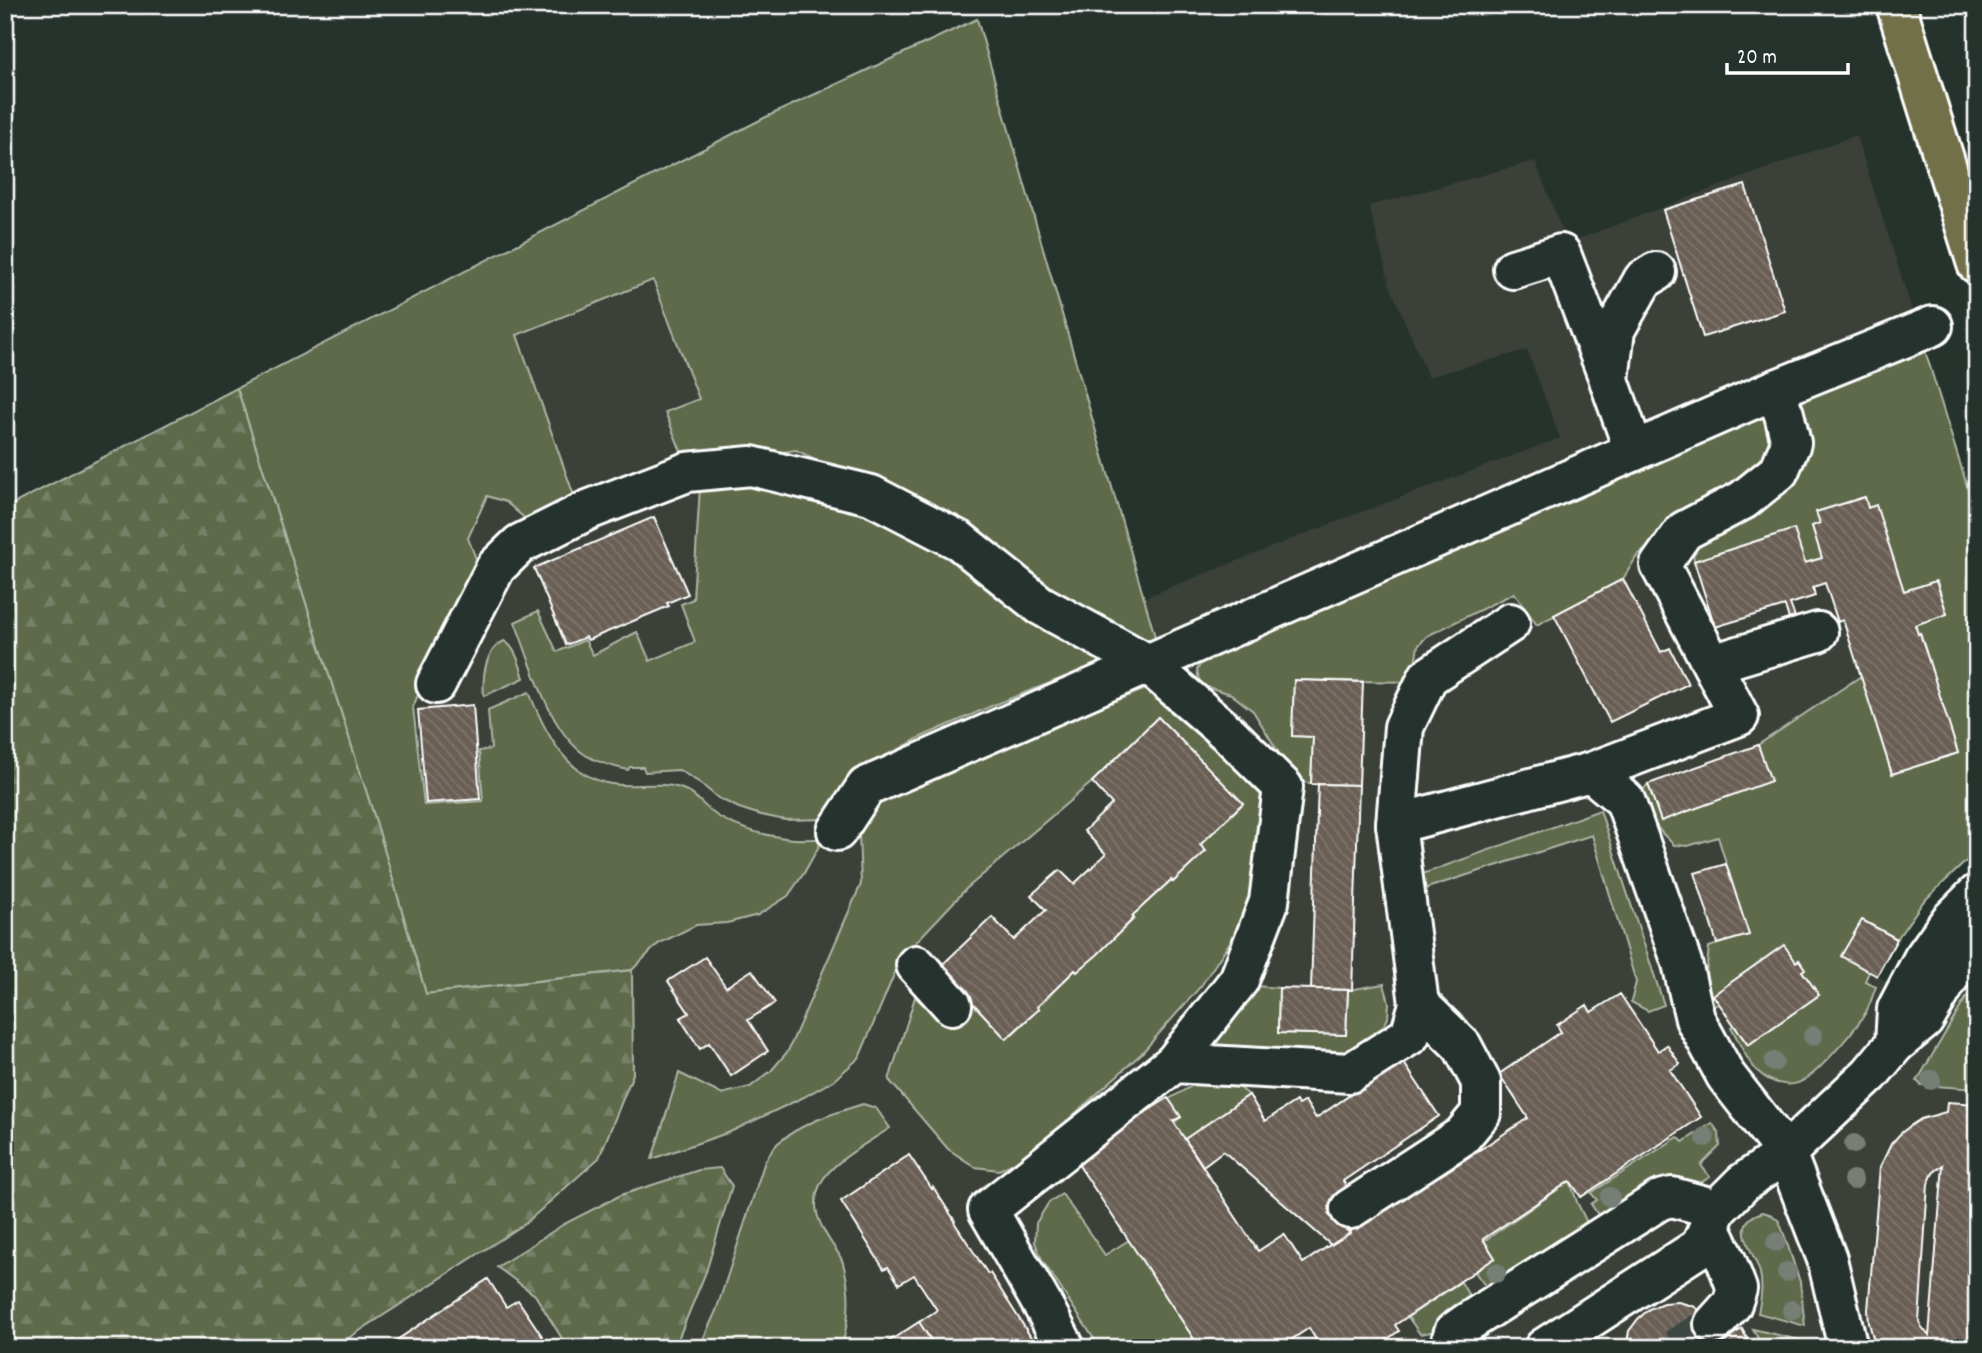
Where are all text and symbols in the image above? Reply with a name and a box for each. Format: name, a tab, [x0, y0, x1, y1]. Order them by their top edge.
scale bar	[1727, 32, 1847, 76]
text: 20 m	[1737, 44, 1777, 74]

